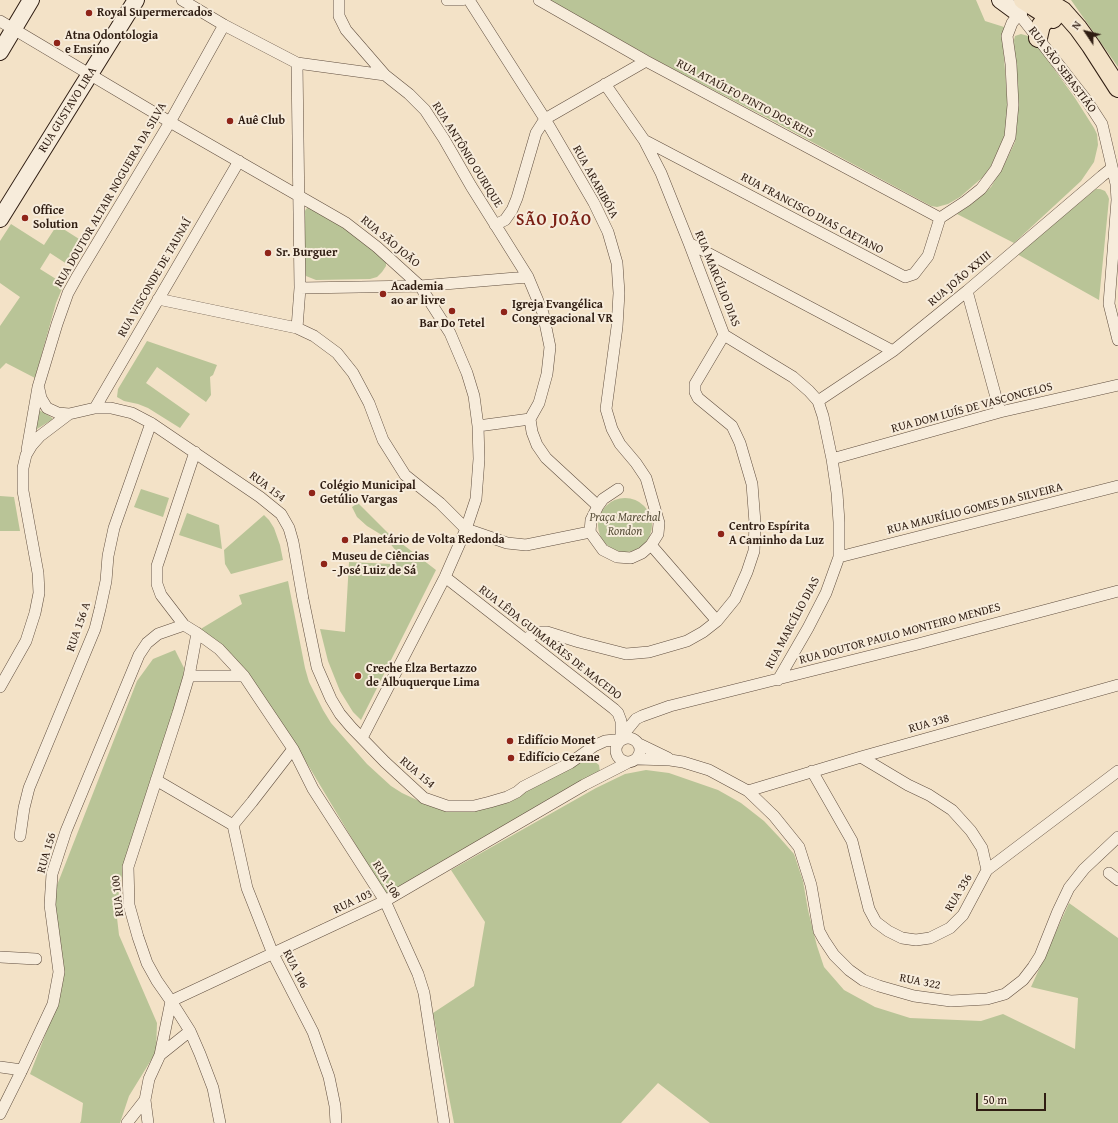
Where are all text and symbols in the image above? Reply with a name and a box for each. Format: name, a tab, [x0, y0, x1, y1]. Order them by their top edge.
place label: Royal Supermercados	[97, 6, 212, 20]
marker: Royal Supermercados	[84, 8, 94, 18]
north arrow	[1066, 12, 1106, 52]
text: N	[1068, 18, 1085, 33]
street label: RUA SÃO SEBASTIÃO	[1025, 24, 1099, 116]
place label: Atna Odontologia e Ensino	[65, 29, 158, 57]
marker: Atna Odontologia e Ensino	[52, 38, 62, 48]
street label: RUA ATAÚLFO PINTO DOS REIS	[674, 57, 816, 141]
street label: RUA GUSTAVO LIRA	[36, 64, 100, 156]
street label: RUA DOUTOR ALTAIR NOGUEIRA DA SILVA	[52, 100, 170, 290]
street label: RUA ANTÔNIO OURIQUE	[429, 100, 505, 210]
place label: Auê Club	[238, 114, 285, 128]
marker: Auê Club	[225, 116, 235, 126]
street label: RUA ARARIBÓIA	[569, 143, 621, 221]
street label: RUA FRANCISCO DIAS CAETANO	[738, 170, 886, 258]
place label: Office Solution	[33, 204, 78, 232]
district label: SÃO JOÃO	[516, 211, 592, 231]
marker: Office Solution	[20, 213, 30, 223]
street label: RUA SÃO JOÃO	[357, 213, 423, 271]
street label: RUA VISCONDE DE TAUNAÍ	[115, 216, 195, 340]
street label: RUA MARCÍLIO DIAS	[691, 229, 743, 329]
place label: Sr. Burguer	[276, 246, 337, 260]
marker: Sr. Burguer	[263, 248, 273, 258]
street label: RUA JOÃO XXIII	[925, 248, 995, 310]
place label: Academia ao ar livre	[391, 280, 445, 308]
marker: Academia ao ar livre	[378, 289, 388, 299]
place label: Igreja Evangélica Congregacional VR	[512, 298, 613, 326]
marker: Bar Do Tetel	[447, 306, 457, 316]
marker: Igreja Evangélica Congregacional VR	[499, 307, 509, 317]
place label: Bar Do Tetel	[419, 317, 485, 331]
street label: RUA DOM LUÍS DE VASCONCELOS	[890, 380, 1054, 436]
street label: RUA 154	[246, 469, 288, 505]
place label: Colégio Municipal Getúlio Vargas	[320, 479, 416, 507]
street label: RUA MAURÍLIO GOMES DA SILVEIRA	[886, 480, 1064, 538]
marker: Colégio Municipal Getúlio Vargas	[307, 488, 317, 498]
park label: Praça Marechal Rondon	[590, 511, 660, 539]
place label: Centro Espírita A Caminho da Luz	[729, 520, 824, 548]
marker: Centro Espírita A Caminho da Luz	[716, 529, 726, 539]
place label: Planetário de Volta Redonda	[353, 533, 505, 547]
marker: Planetário de Volta Redonda	[340, 535, 350, 545]
place label: Museu de Ciências - José Luiz de Sá	[332, 550, 429, 578]
marker: Museu de Ciências - José Luiz de Sá	[319, 559, 329, 569]
street label: RUA MARCÍLIO DIAS	[763, 575, 823, 671]
street label: RUA LÊDA GUIMARÃES DE MACEDO	[476, 583, 624, 703]
street label: RUA 156 A	[64, 600, 94, 654]
street label: RUA DOUTOR PAULO MONTEIRO MENDES	[798, 600, 1002, 668]
place label: Creche Elza Bertazzo de Albuquerque Lima	[366, 662, 480, 690]
marker: Creche Elza Bertazzo de Albuquerque Lima	[353, 671, 363, 681]
street label: RUA 338	[907, 711, 951, 737]
place label: Edifício Monet	[518, 734, 595, 748]
marker: Edifício Monet	[505, 736, 515, 746]
place label: Edifício Cezane	[519, 751, 600, 765]
marker: Edifício Cezane	[506, 753, 516, 763]
street label: RUA 154	[396, 754, 438, 792]
street label: RUA 156	[34, 831, 60, 875]
street label: RUA 108	[369, 859, 403, 901]
street label: RUA 336	[942, 872, 976, 914]
street label: RUA 100	[109, 875, 127, 917]
street label: RUA 103	[331, 887, 375, 917]
street label: RUA 106	[279, 947, 311, 991]
street label: RUA 322	[898, 971, 942, 993]
scale bar	[978, 1085, 1048, 1111]
text: 50 m	[983, 1091, 1007, 1108]

